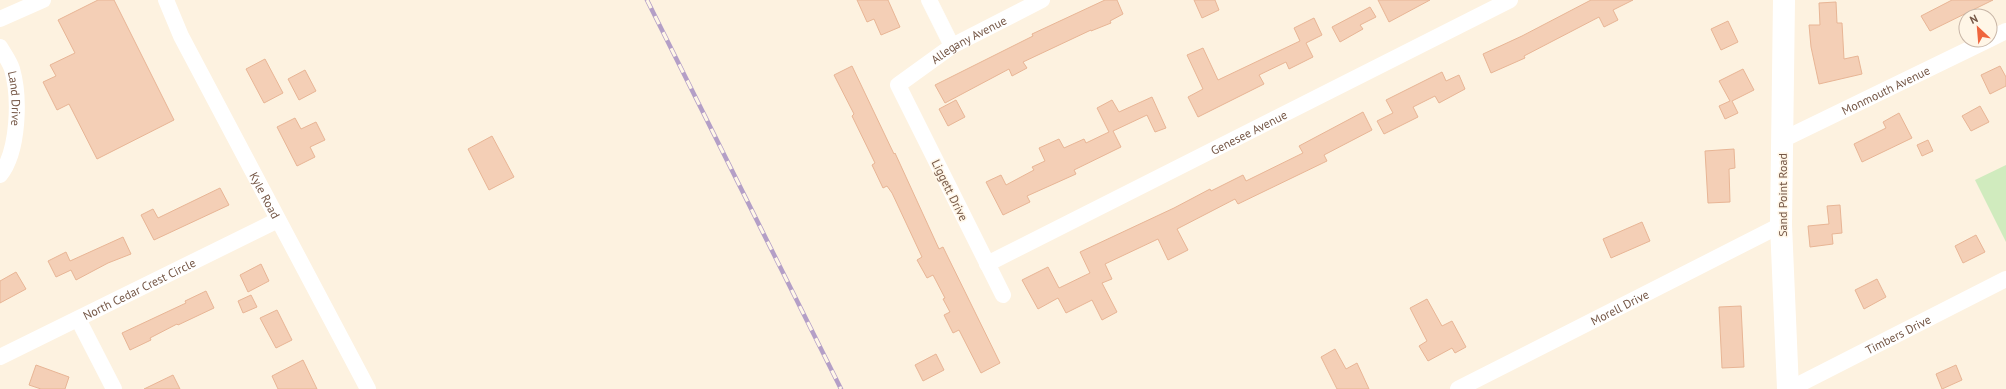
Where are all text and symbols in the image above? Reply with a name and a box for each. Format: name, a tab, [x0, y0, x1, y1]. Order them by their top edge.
north arrow	[1958, 8, 1998, 48]
text: N	[1967, 11, 1980, 27]
street label: Allegany Avenue	[928, 12, 1009, 67]
street label: Monmouth Avenue	[1839, 62, 1932, 118]
street label: Land Drive	[5, 69, 24, 127]
street label: Genesee Avenue	[1208, 106, 1289, 158]
street label: Sand Point Road	[1775, 153, 1790, 237]
street label: Liggett Drive	[929, 157, 971, 223]
street label: Kyle Road	[247, 169, 284, 221]
street label: North Cedar Crest Circle	[80, 254, 198, 323]
street label: Morell Drive	[1588, 286, 1651, 328]
street label: Timbers Drive	[1863, 311, 1933, 357]

